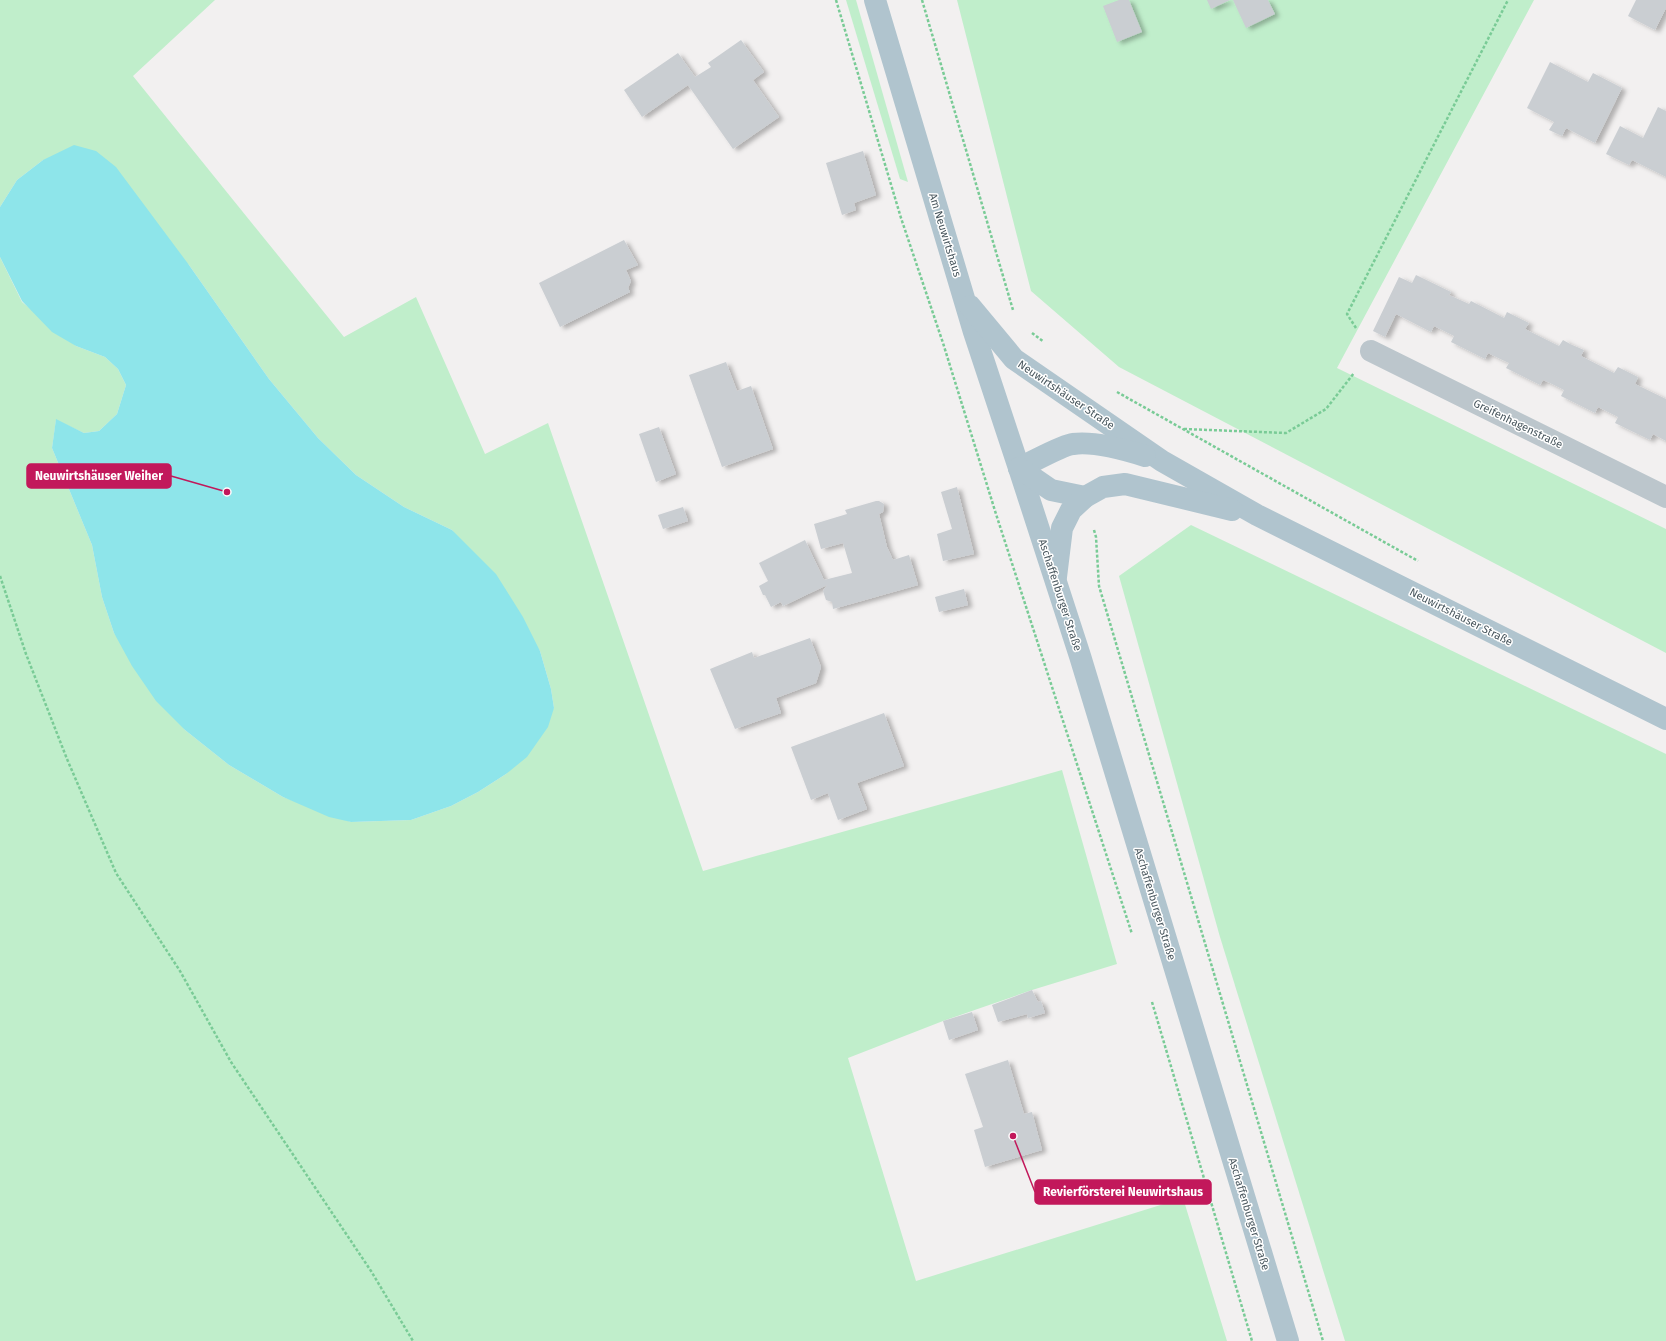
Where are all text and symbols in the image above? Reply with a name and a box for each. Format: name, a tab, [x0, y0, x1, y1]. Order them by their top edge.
street label: Am Neuwirtshaus	[926, 192, 964, 278]
street label: Neuwirtshäuser Straße	[1015, 358, 1117, 432]
street label: Greifenhagenstraße	[1471, 397, 1565, 451]
callout: Neuwirtshäuser Weiher	[27, 464, 171, 488]
text: Neuwirtshäuser Weiher	[35, 469, 163, 483]
street label: Aschaffenburger Straße	[1036, 537, 1084, 653]
street label: Neuwirtshäuser Straße	[1407, 585, 1515, 649]
street label: Aschaffenburger Straße	[1132, 846, 1178, 962]
street label: Aschaffenburger Straße	[1226, 1156, 1272, 1272]
callout: Revierförsterei Neuwirtshaus	[1035, 1180, 1211, 1204]
text: Revierförsterei Neuwirtshaus	[1043, 1185, 1203, 1199]

